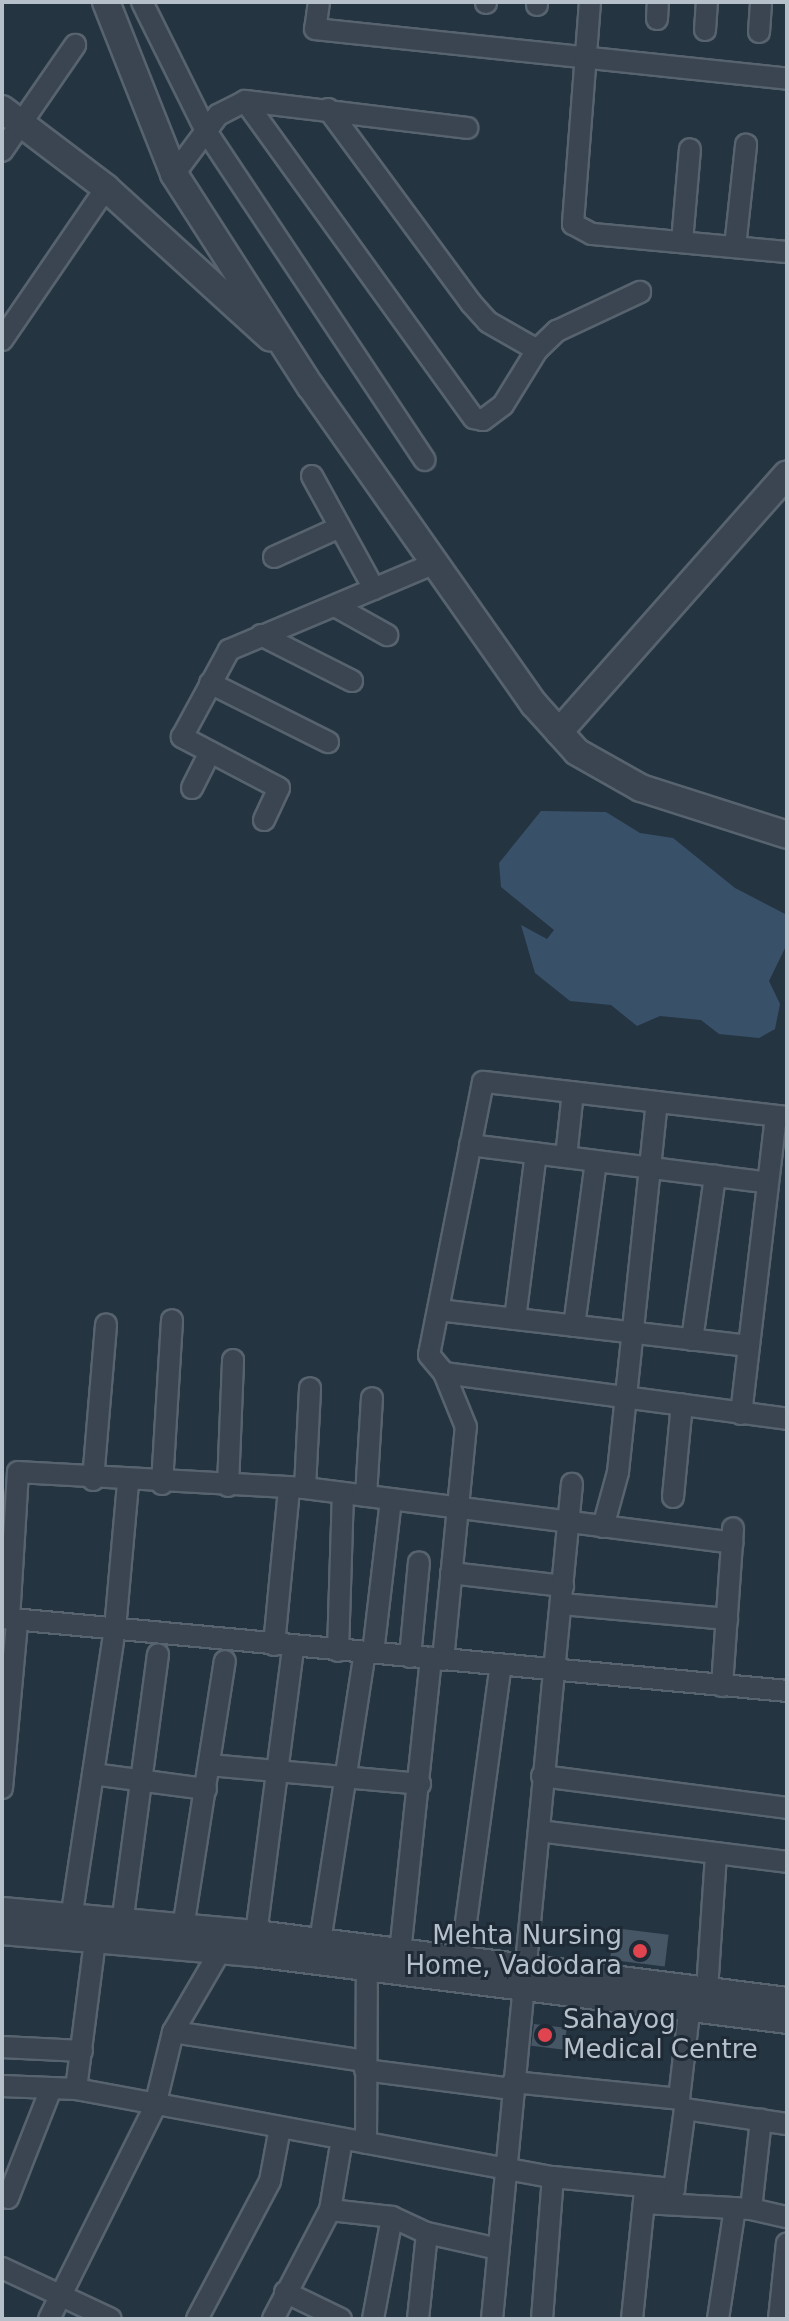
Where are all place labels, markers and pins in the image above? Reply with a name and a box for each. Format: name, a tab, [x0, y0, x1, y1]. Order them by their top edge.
place label: Mehta Nursing Home, Vadodara	[406, 1920, 622, 1982]
marker: Mehta Nursing Home, Vadodara	[629, 1940, 651, 1962]
place label: Sahayog Medical Centre	[563, 2004, 758, 2066]
marker: Sahayog Medical Centre	[534, 2024, 556, 2046]

